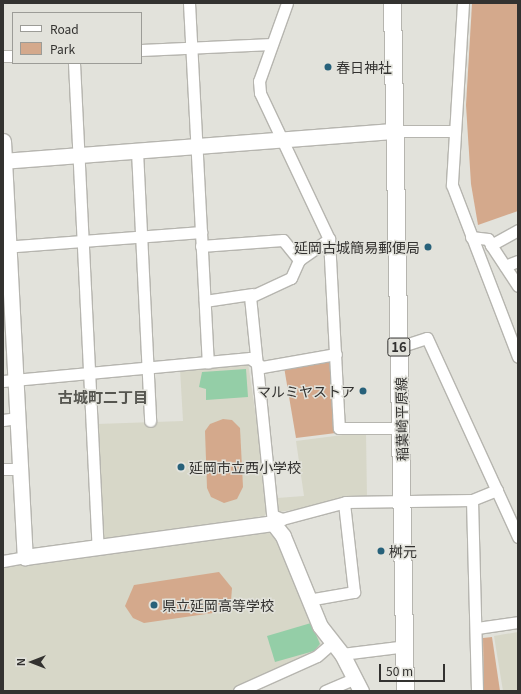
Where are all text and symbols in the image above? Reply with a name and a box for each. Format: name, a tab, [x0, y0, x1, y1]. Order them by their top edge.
legend	[12, 12, 142, 64]
text: Road	[50, 20, 79, 37]
text: Park	[50, 40, 75, 57]
place label: 春日神社	[336, 59, 392, 75]
marker: 春日神社	[323, 62, 333, 72]
place label: 延岡古城簡易郵便局	[294, 239, 420, 255]
marker: 延岡古城簡易郵便局	[423, 242, 433, 252]
road number: 16	[387, 336, 411, 358]
street label: 稲葉崎平原線	[392, 377, 410, 461]
place label: マルミヤストア	[257, 383, 355, 399]
marker: マルミヤストア	[358, 386, 368, 396]
district label: 古城町二丁目	[58, 388, 148, 406]
place label: 延岡市立西小学校	[189, 459, 301, 475]
marker: 延岡市立西小学校	[176, 462, 186, 472]
place label: 桝元	[389, 543, 417, 559]
marker: 桝元	[376, 546, 386, 556]
place label: 県立延岡高等学校	[162, 597, 274, 613]
marker: 県立延岡高等学校	[149, 600, 159, 610]
north arrow	[12, 642, 52, 682]
scale bar	[381, 656, 447, 682]
text: N	[12, 658, 28, 666]
text: 50 m	[386, 662, 413, 679]

